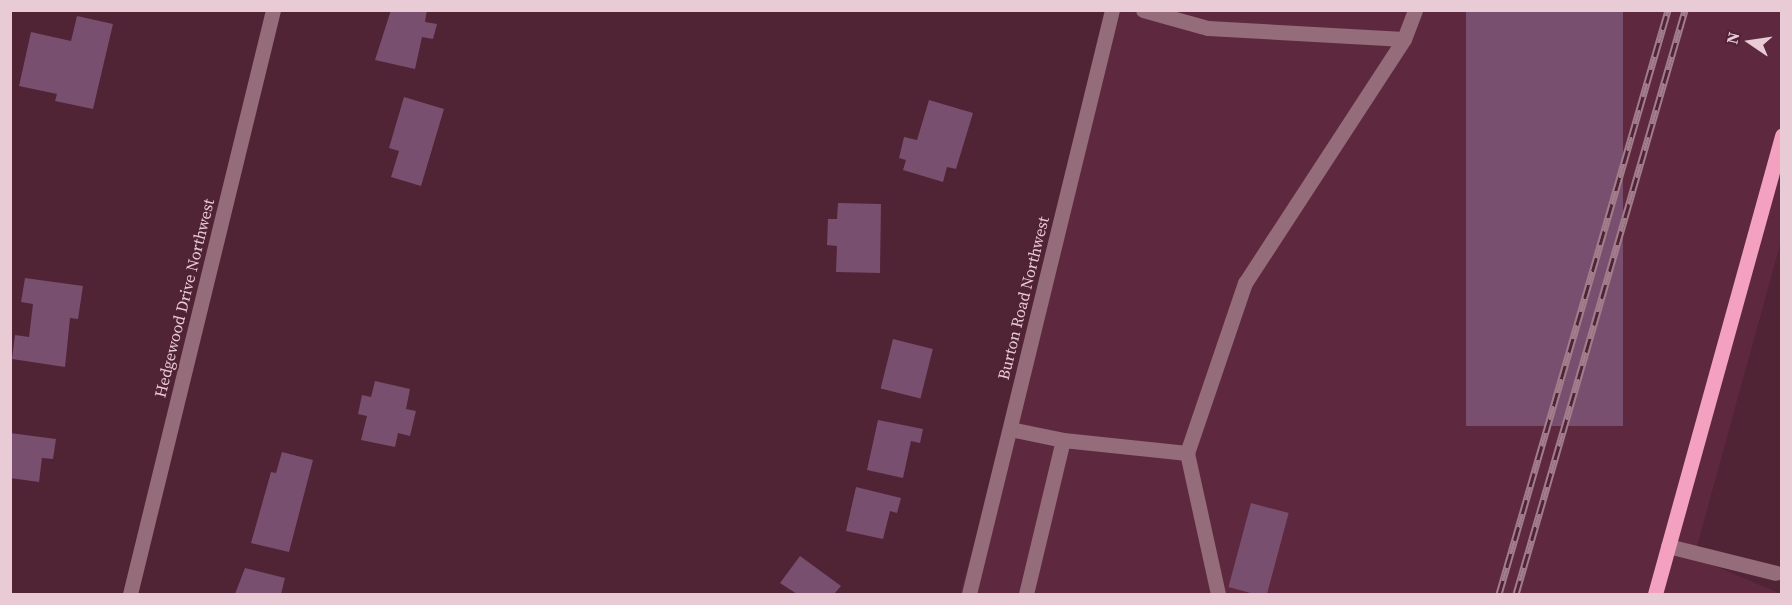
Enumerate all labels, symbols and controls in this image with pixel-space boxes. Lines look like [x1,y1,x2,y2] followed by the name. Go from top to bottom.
[1720,12,1780,72] north arrow
[1720,30,1744,46] text: N
[150,197,218,399] street label: Hedgewood Drive Northwest
[993,214,1053,382] street label: Burton Road Northwest

